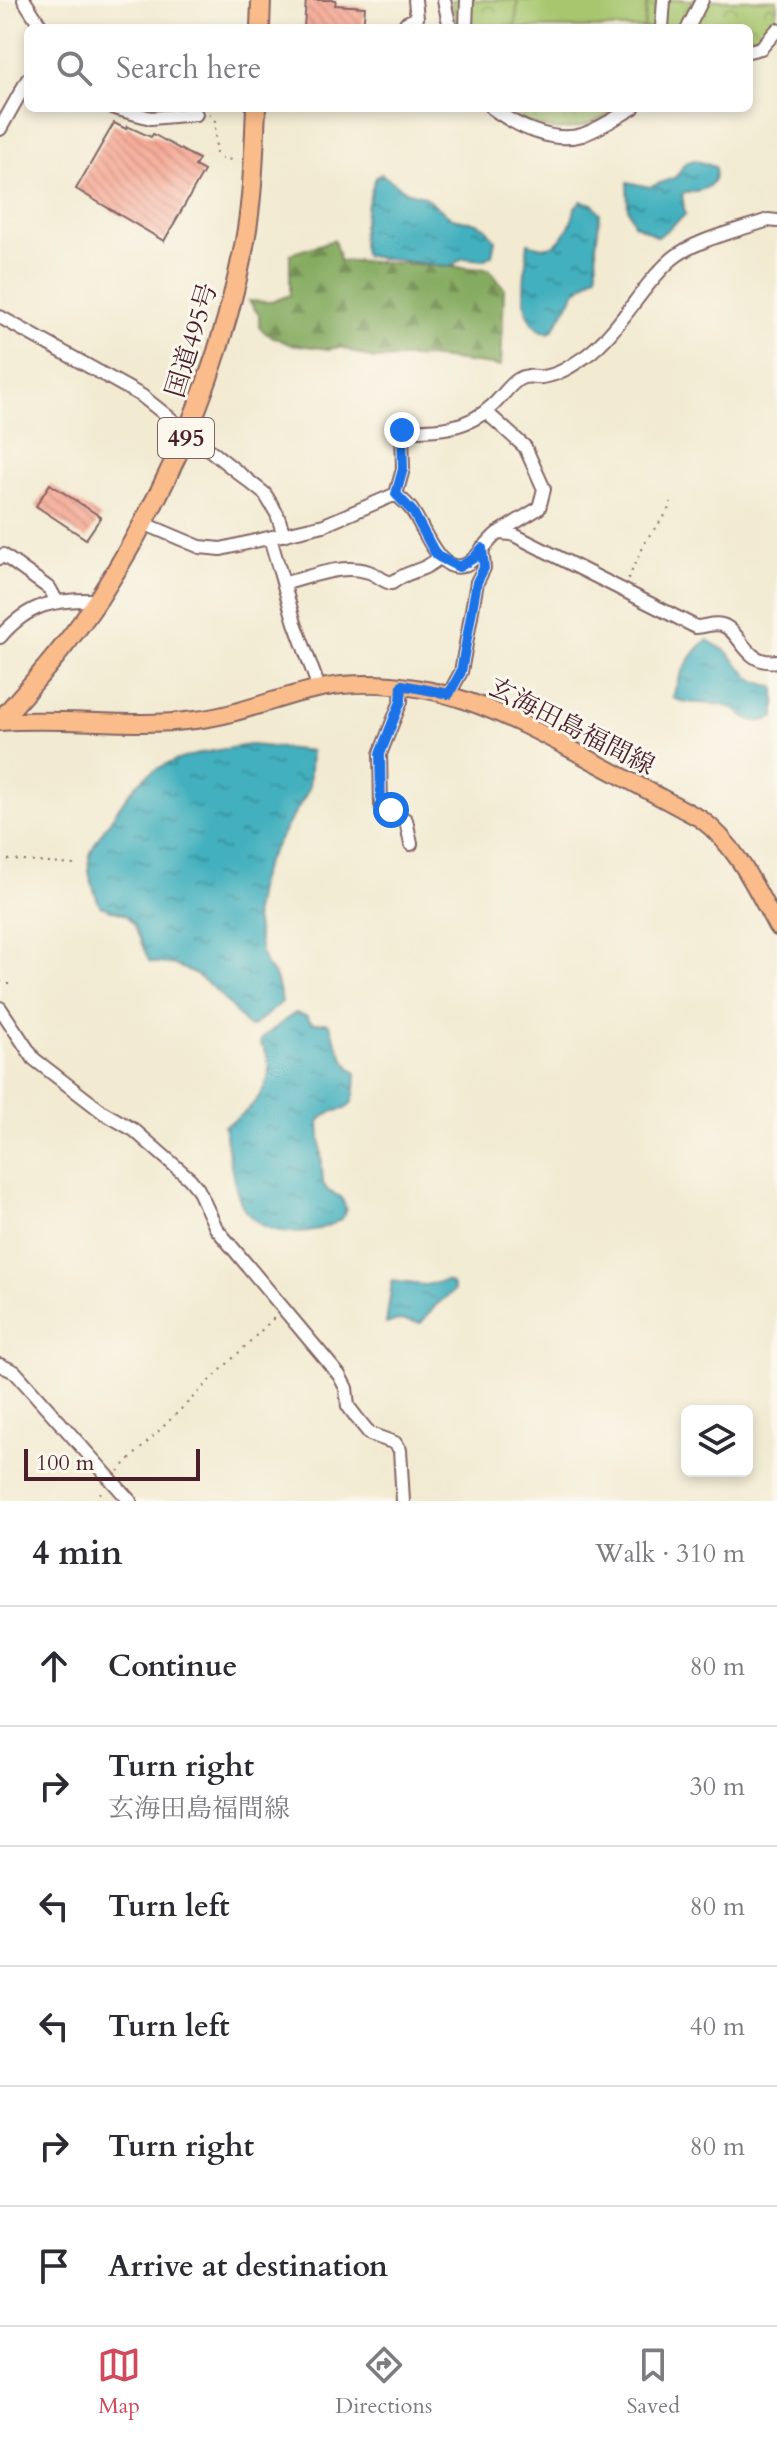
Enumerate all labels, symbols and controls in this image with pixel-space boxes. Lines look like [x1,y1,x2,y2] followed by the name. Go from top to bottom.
[24,24,753,112] search box
[52,46,96,90] icon: search
[116,48,261,89] text: Search here
[157,279,225,402] street label: 国道495号
[384,412,420,448] route end
[158,418,214,458] road number: 495
[483,670,661,783] street label: 玄海田島福間線
[373,792,409,828] route start
[681,1405,753,1477] map controls
[681,1405,753,1477] button: layers
[24,1445,200,1481] scale bar
[36,1448,94,1478] text: 100 m
[32,1530,123,1576] text: 4 min
[595,1536,745,1571] text: Walk · 310 m
[32,1644,76,1688] icon: ahead
[108,1646,237,1687] text: Continue
[689,1649,745,1684] text: 80 m
[108,1746,254,1787] text: Turn right
[32,1764,76,1808] icon: right
[689,1769,745,1804] text: 30 m
[108,1791,290,1826] text: 玄海田島福間線
[32,1884,76,1928] icon: left
[108,1886,230,1927] text: Turn left
[689,1889,745,1924] text: 80 m
[32,2004,76,2048] icon: left
[108,2006,230,2047] text: Turn left
[689,2009,745,2044] text: 40 m
[32,2124,76,2168] icon: right
[108,2126,254,2167] text: Turn right
[689,2129,745,2164] text: 80 m
[32,2244,76,2288] icon: arrive
[108,2246,388,2287] text: Arrive at destination
[97,2343,141,2421] tab: Map
[335,2343,432,2421] tab: Directions
[627,2343,680,2421] tab: Saved

